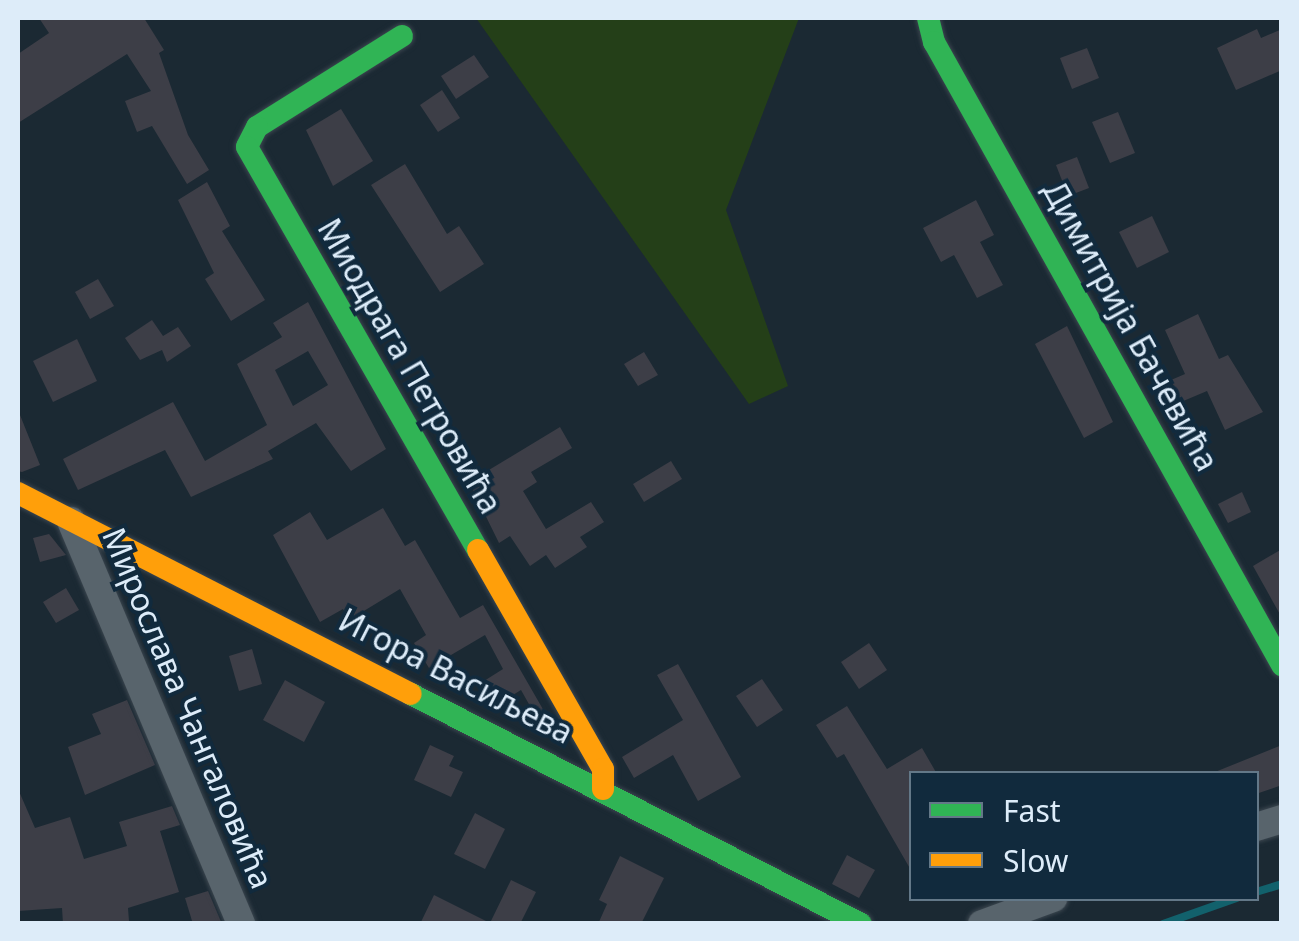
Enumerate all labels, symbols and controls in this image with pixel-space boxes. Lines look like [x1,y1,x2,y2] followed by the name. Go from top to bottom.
[1035,174,1227,478] street label: Димитрија Бачевића
[310,212,510,520] street label: Миодрага Петровића
[95,522,281,894] street label: Мирослава Чангаловића
[332,600,580,752] street label: Игора Васиљева
[909,771,1259,901] legend
[1003,790,1061,831] text: Fast
[1003,840,1068,881] text: Slow

